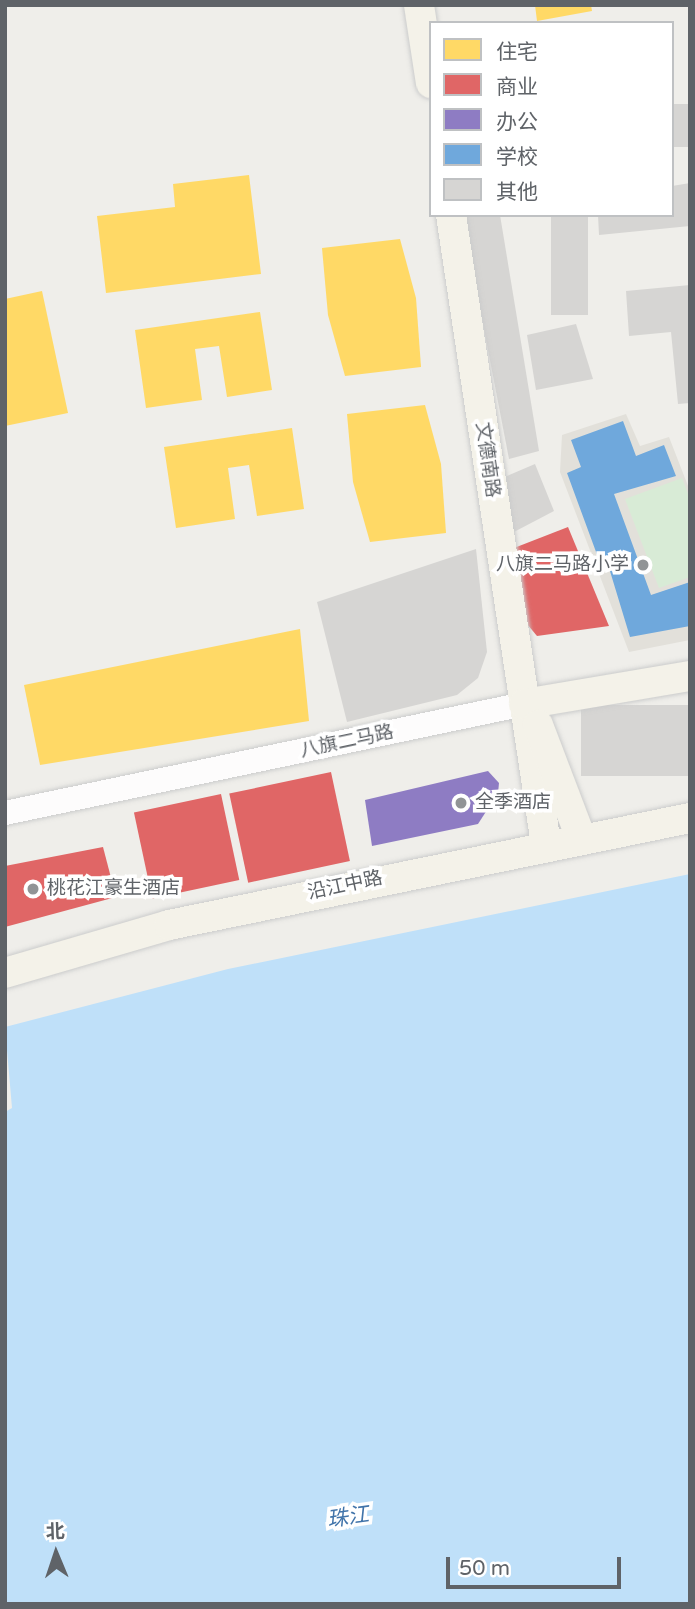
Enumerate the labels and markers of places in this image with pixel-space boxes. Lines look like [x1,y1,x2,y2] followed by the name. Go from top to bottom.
[496,554,629,576] place label: 八旗二马路小学
[635,557,651,573] marker: 八旗二马路小学
[475,792,551,814] place label: 全季酒店
[453,795,469,811] marker: 全季酒店
[47,878,180,900] place label: 桃花江豪生酒店
[25,881,41,897] marker: 桃花江豪生酒店

